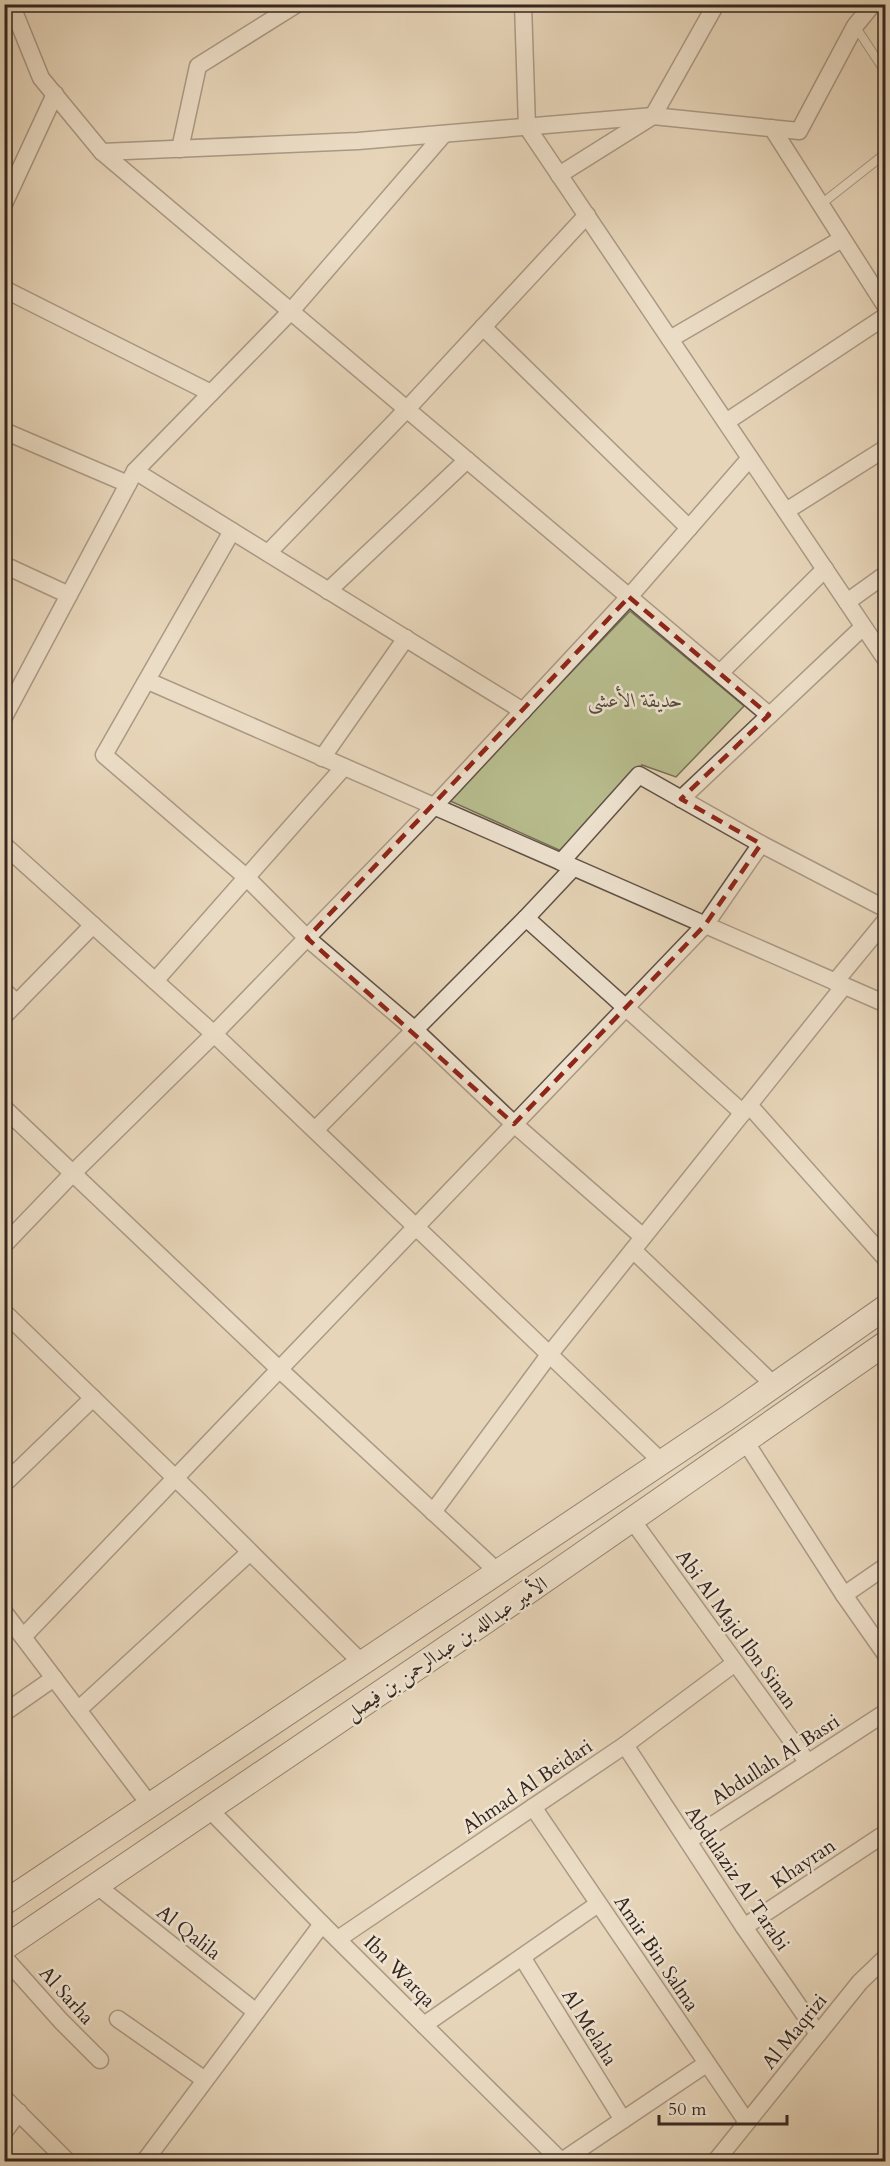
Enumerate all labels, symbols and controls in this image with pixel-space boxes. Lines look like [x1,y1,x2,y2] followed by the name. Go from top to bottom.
[587,685,683,715] park label: حديقة الأعشى
[670,1544,804,1715] street label: Abi Al Majd Ibn Sinan
[339,1569,553,1727] street label: الأمير عبدالله بن عبدالرحمن بن فيصل
[706,1708,845,1811] street label: Abdullah Al Basri
[457,1733,598,1840] street label: Ahmad Al Beidari
[679,1800,796,1956] street label: Abdulaziz Al Tarabi
[766,1832,841,1895] street label: Khayran
[608,1890,706,2017] street label: Amir Bin Salma
[151,1899,227,1966] street label: Al Qalila
[358,1929,442,2014] street label: Ibn Warqa
[33,1960,100,2031] street label: Al Sarha
[555,1984,624,2071] street label: Al Melaha
[755,1987,834,2075] street label: Al Maqrizi
[659,2088,786,2126] scale bar
[668,2097,707,2122] text: 50 m

